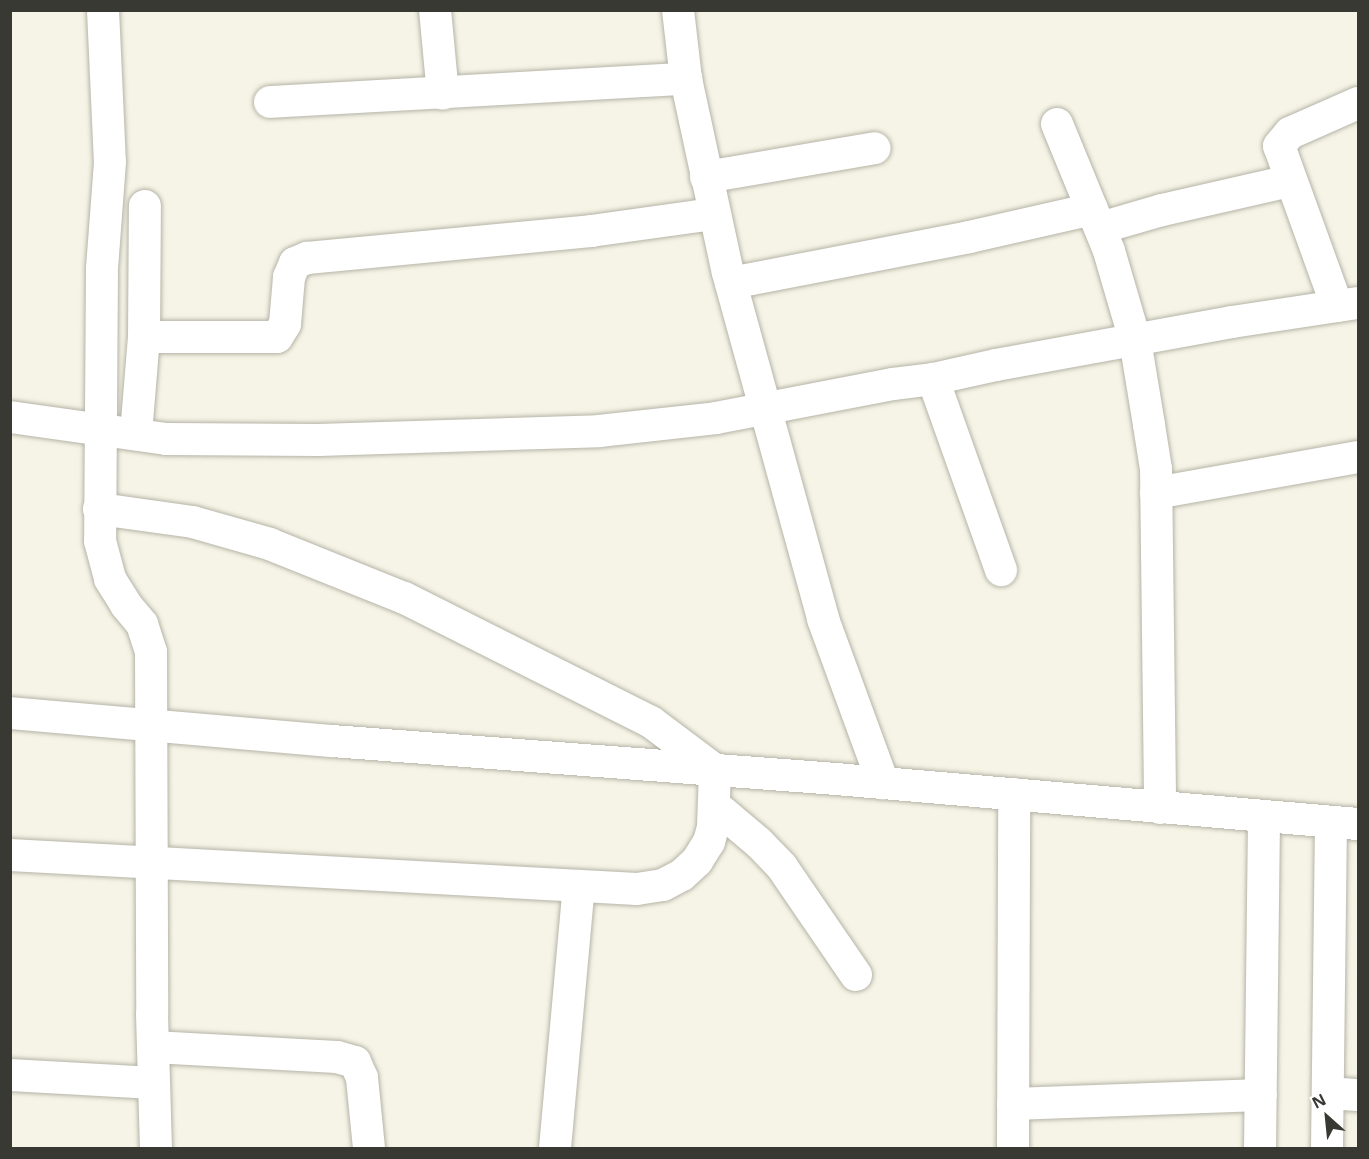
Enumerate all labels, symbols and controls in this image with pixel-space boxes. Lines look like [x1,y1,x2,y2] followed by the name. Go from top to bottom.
[1297,1087,1357,1147] north arrow
[1308,1088,1330,1114] text: N

